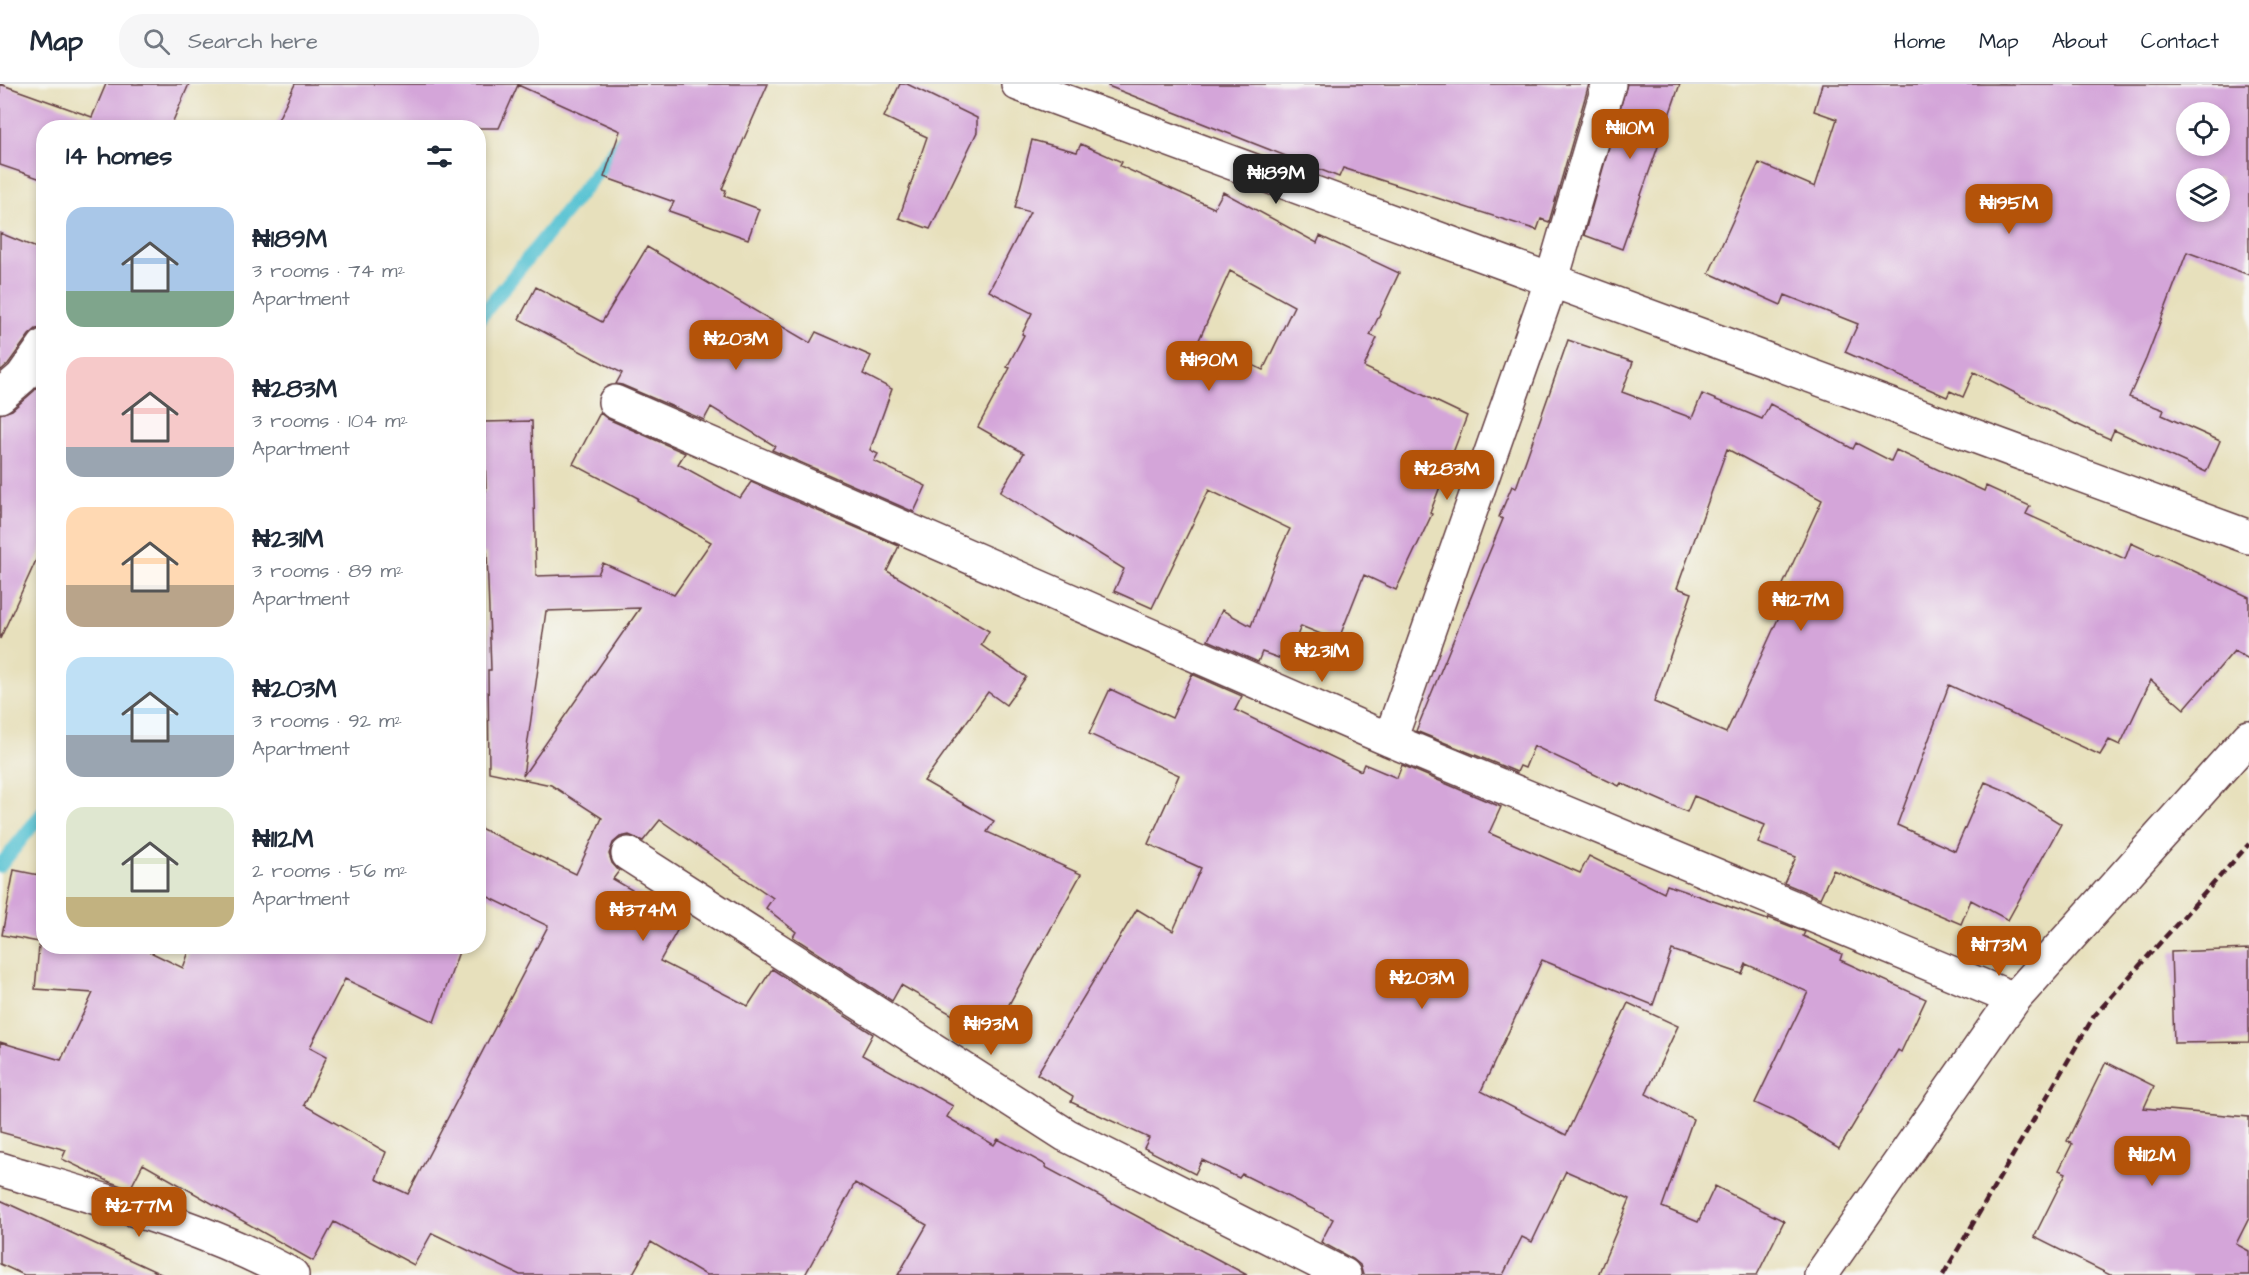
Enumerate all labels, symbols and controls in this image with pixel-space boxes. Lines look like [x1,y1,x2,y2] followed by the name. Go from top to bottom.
[119,14,539,68] search box
[30,22,83,61] text: Map
[140,25,173,58] icon: search
[188,26,318,57] text: Search here
[1894,27,1946,56] text: Home
[1979,27,2019,56] text: Map
[2052,27,2108,56] text: About
[2141,27,2219,56] text: Contact
[2176,102,2230,222] map controls
[2176,102,2230,156] button: locate
[1588,109,1672,160] pin: ₦110M
[1606,114,1654,142] text: ₦110M
[66,138,172,174] text: 14 homes
[423,140,456,173] icon: filters
[1234,154,1318,205] pin: ₦189M
[1247,159,1305,187] text: ₦189M
[2176,168,2230,222] button: layers
[1967,184,2051,235] pin: ₦195M
[1979,189,2039,217] text: ₦195M
[252,221,327,257] text: ₦189M
[114,231,186,303] icon: home
[252,257,405,285] text: 3 rooms · 74 m²
[252,285,350,313] text: Apartment
[694,320,778,371] pin: ₦203M
[703,325,769,353] text: ₦203M
[1167,341,1251,392] pin: ₦190M
[1180,346,1238,374] text: ₦190M
[252,371,337,407] text: ₦283M
[114,381,186,453] icon: home
[252,407,408,435] text: 3 rooms · 104 m²
[252,435,350,463] text: Apartment
[1405,450,1489,501] pin: ₦283M
[1414,455,1480,483] text: ₦283M
[252,521,324,557] text: ₦231M
[114,531,186,603] icon: home
[252,557,404,585] text: 3 rooms · 89 m²
[1759,581,1843,632] pin: ₦127M
[252,585,350,613] text: Apartment
[1772,586,1830,614] text: ₦127M
[1280,632,1364,683] pin: ₦231M
[1294,637,1350,665] text: ₦231M
[252,671,337,707] text: ₦203M
[114,681,186,753] icon: home
[252,707,402,735] text: 3 rooms · 92 m²
[252,735,350,763] text: Apartment
[252,821,314,857] text: ₦112M
[114,831,186,903] icon: home
[252,857,407,885] text: 2 rooms · 56 m²
[252,885,350,913] text: Apartment
[601,891,685,942] pin: ₦374M
[609,896,677,924] text: ₦374M
[1957,926,2041,977] pin: ₦173M
[1971,931,2027,959] text: ₦173M
[1380,959,1464,1010] pin: ₦203M
[1389,964,1455,992] text: ₦203M
[949,1005,1033,1056] pin: ₦193M
[963,1010,1019,1038] text: ₦193M
[2110,1136,2194,1187] pin: ₦112M
[2128,1141,2176,1169] text: ₦112M
[97,1187,181,1238] pin: ₦277M
[105,1192,173,1220] text: ₦277M

